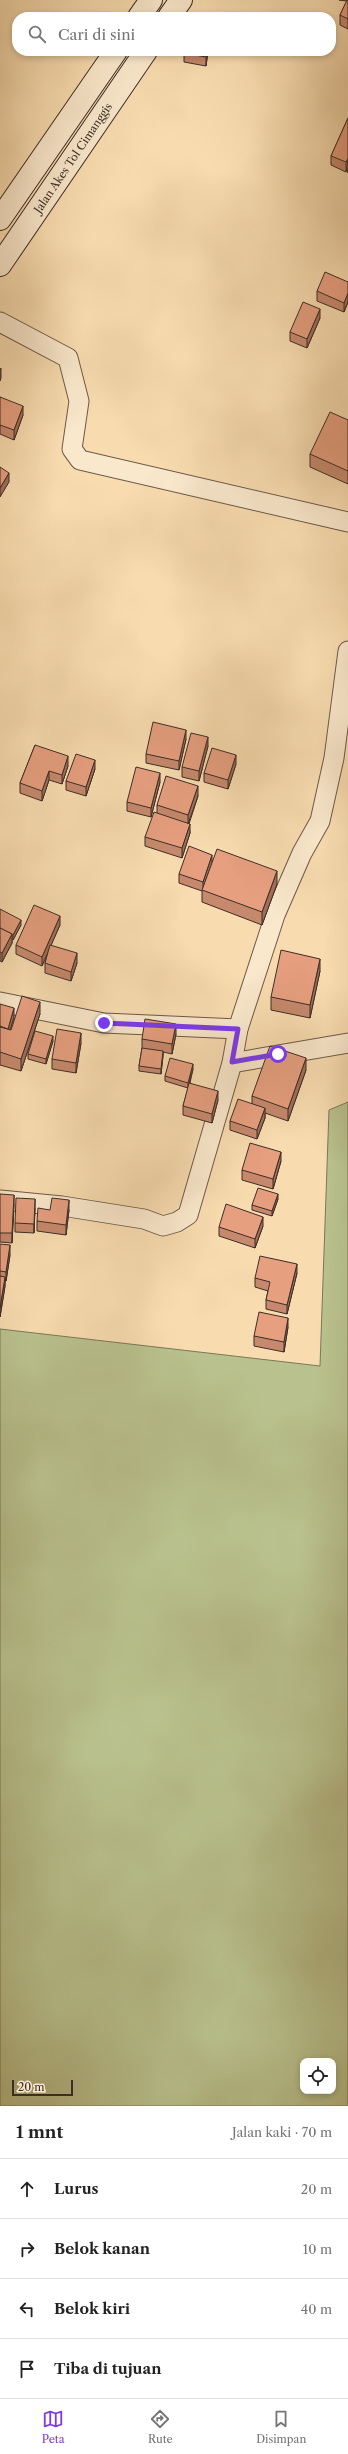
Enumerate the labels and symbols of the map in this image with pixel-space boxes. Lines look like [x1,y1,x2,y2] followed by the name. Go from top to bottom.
[30,100,115,218] street label: Jalan Akes Tol Cimanggis
[95,1014,113,1032] route end
[269,1045,287,1063] route start
[12,2078,73,2097] scale bar

